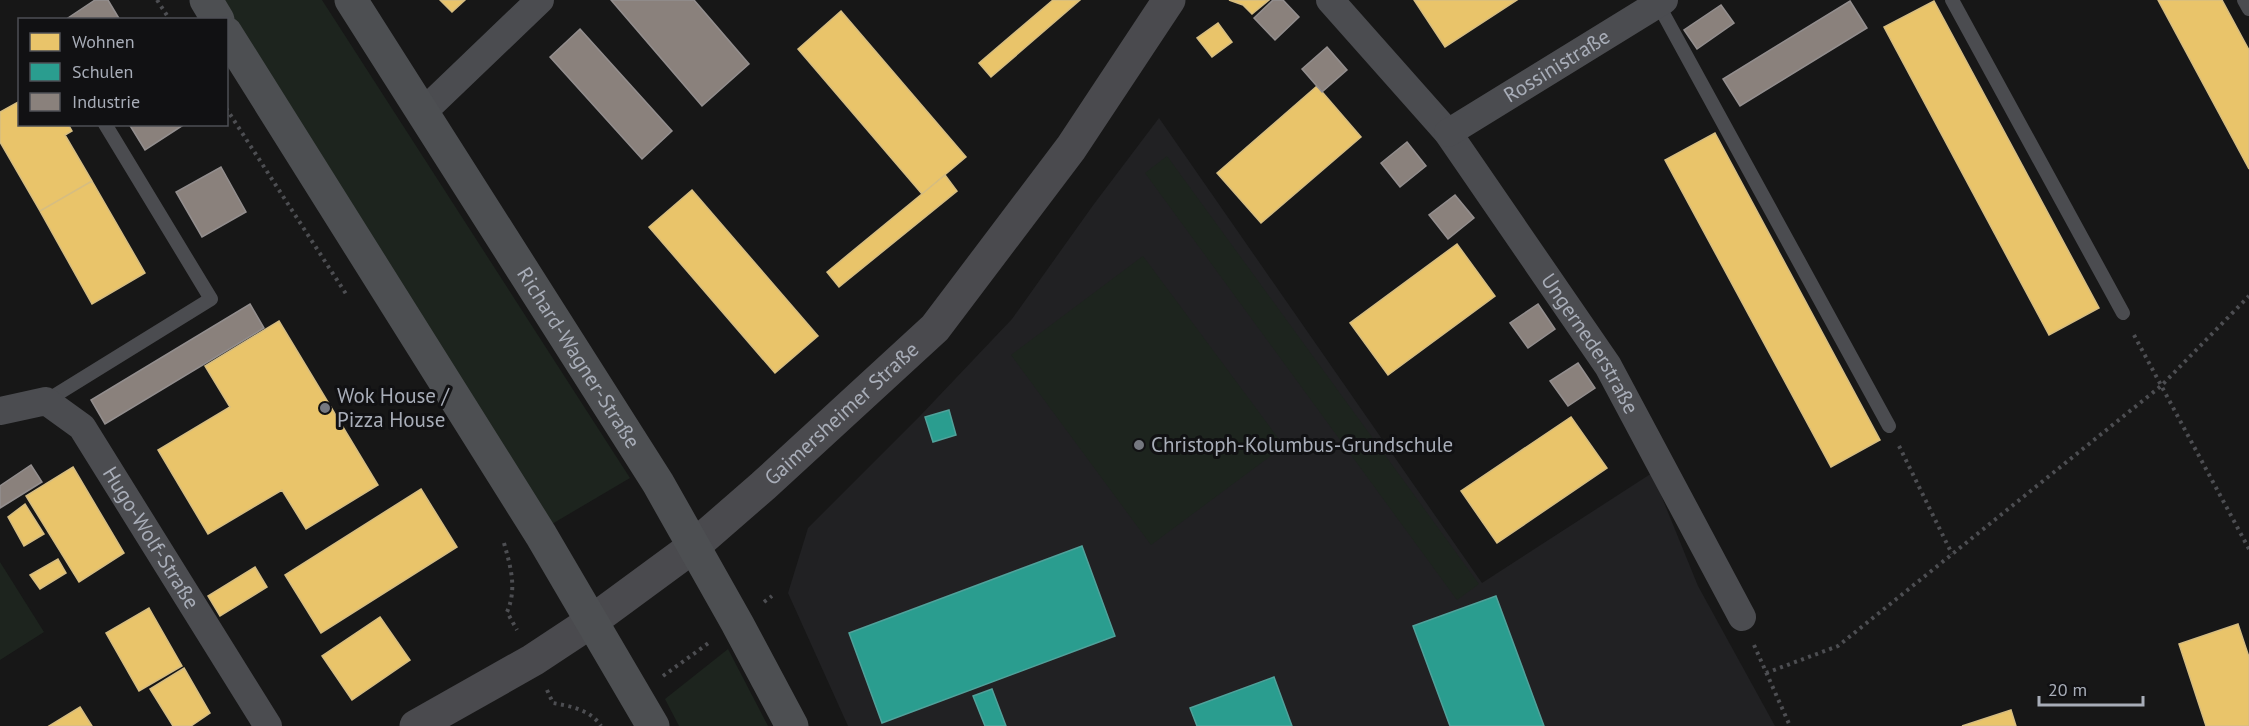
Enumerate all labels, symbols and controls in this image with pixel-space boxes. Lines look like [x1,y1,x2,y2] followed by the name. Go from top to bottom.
[18,18,228,126] legend
[1499,23,1615,108] street label: Rossinistraße
[72,30,134,53] text: Wohnen
[72,60,133,83] text: Schulen
[72,90,140,113] text: Industrie
[511,262,646,453] street label: Richard-Wagner-Straße
[1535,268,1645,419] street label: Ungernederstraße
[759,336,924,491] street label: Gaimersheimer Straße
[337,382,451,433] place label: Wok House / Pizza House
[318,401,332,415] marker: Wok House / Pizza House
[1151,431,1453,458] place label: Christoph-Kolumbus-Grundschule
[1132,438,1146,452] marker: Christoph-Kolumbus-Grundschule
[97,461,206,614] street label: Hugo-Wolf-Straße
[2039,669,2142,707] scale bar
[2048,678,2087,701] text: 20 m

